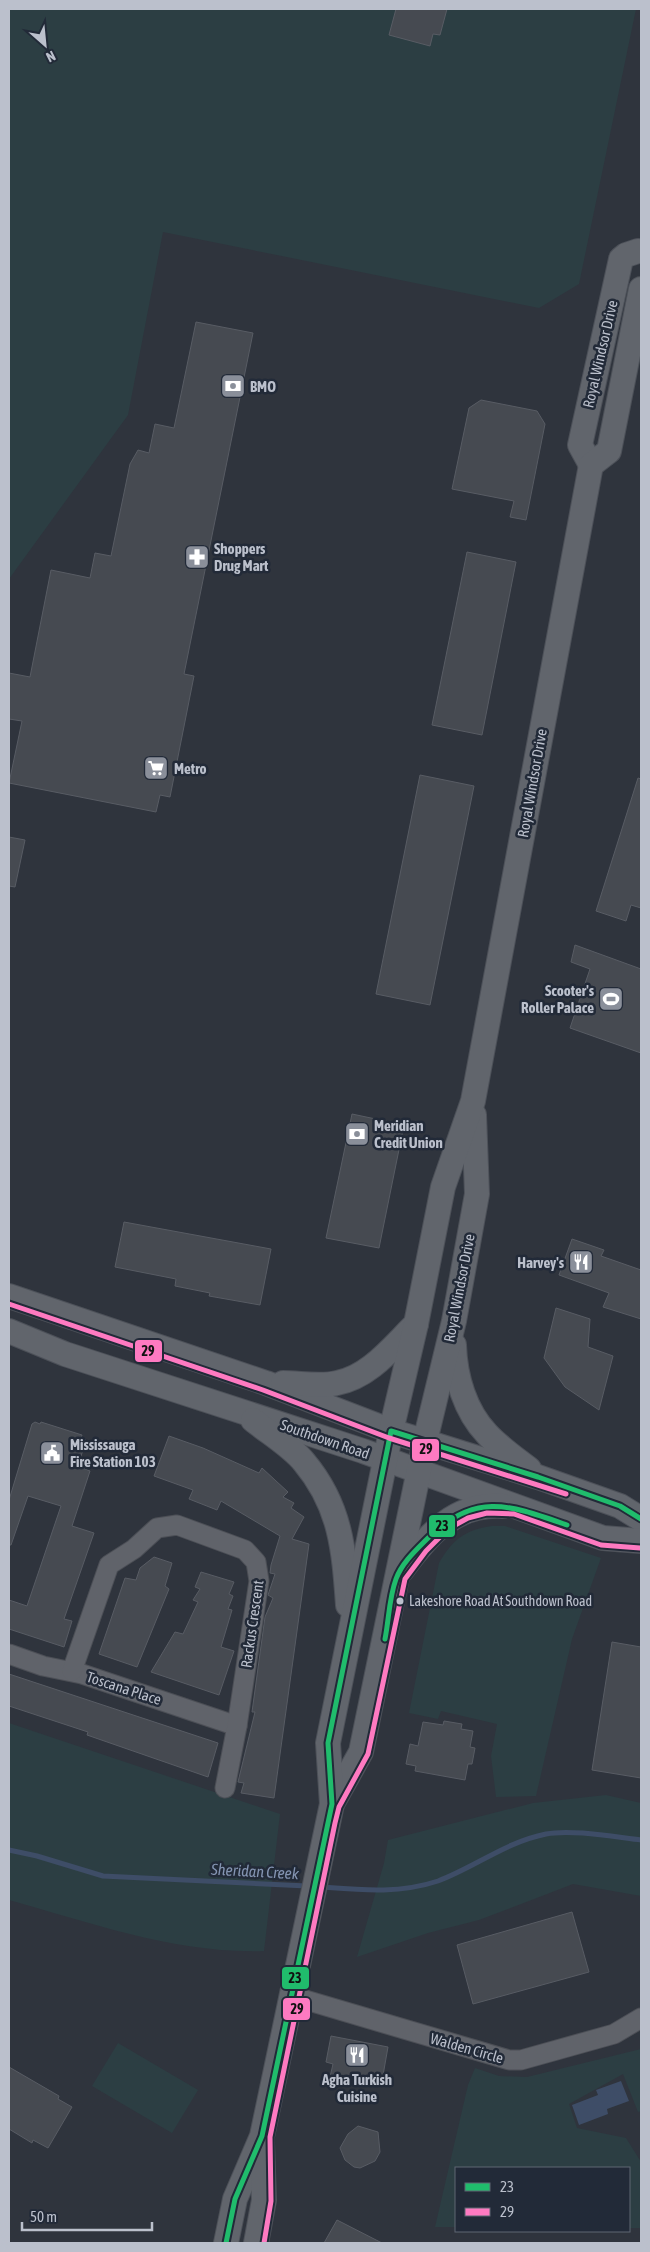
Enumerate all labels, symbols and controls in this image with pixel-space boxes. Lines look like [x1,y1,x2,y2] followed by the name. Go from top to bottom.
[20,20,70,70] north arrow
[44,48,58,66] text: N
[579,298,621,410] street label: Royal Windsor Drive
[220,373,246,399] bank icon: BMO
[250,378,276,395] place label: BMO
[214,540,269,574] place label: Shoppers Drug Mart
[184,544,210,570] pharmacy icon: Shoppers Drug Mart
[514,727,550,839] street label: Royal Windsor Drive
[143,755,169,781] supermarket icon: Metro
[174,760,207,777] place label: Metro
[521,982,595,1016] place label: Scooter's Roller Palace
[598,986,624,1012] sports icon: Scooter's Roller Palace
[374,1117,443,1151] place label: Meridian Credit Union
[344,1121,370,1147] bank icon: Meridian Credit Union
[440,1232,478,1344] street label: Royal Windsor Drive
[568,1249,594,1275] restaurant icon: Harvey's
[517,1254,565,1271] place label: Harvey's
[134,1339,163,1363] line badge: 29
[141,1343,155,1359] text: 29
[278,1416,372,1462] street label: Southdown Road
[70,1436,156,1470] place label: Mississauga Fire Station 103
[411,1438,440,1462] line badge: 29
[39,1440,65,1466] public building icon: Mississauga Fire Station 103
[419,1441,433,1457] text: 29
[428,1514,456,1538] line badge: 23
[435,1518,449,1534] text: 23
[237,1579,267,1669] street label: Rackus Crescent
[409,1593,592,1609] place label: Lakeshore Road At Southdown Road
[395,1596,405,1606] marker: Lakeshore Road At Southdown Road
[85,1668,164,1708] street label: Toscana Place
[210,1860,300,1882] water label: Sheridan Creek
[281,1966,310,1990] line badge: 23
[288,1970,302,1986] text: 23
[282,1997,311,2021] line badge: 29
[290,2001,304,2017] text: 29
[428,2029,506,2067] street label: Walden Circle
[344,2042,370,2068] restaurant icon: Agha Turkish Cuisine
[321,2071,392,2105] place label: Agha Turkish Cuisine
[455,2167,630,2232] legend
[500,2178,514,2195] text: 23
[22,2200,152,2232] scale bar
[500,2203,514,2220] text: 29
[30,2208,57,2225] text: 50 m

